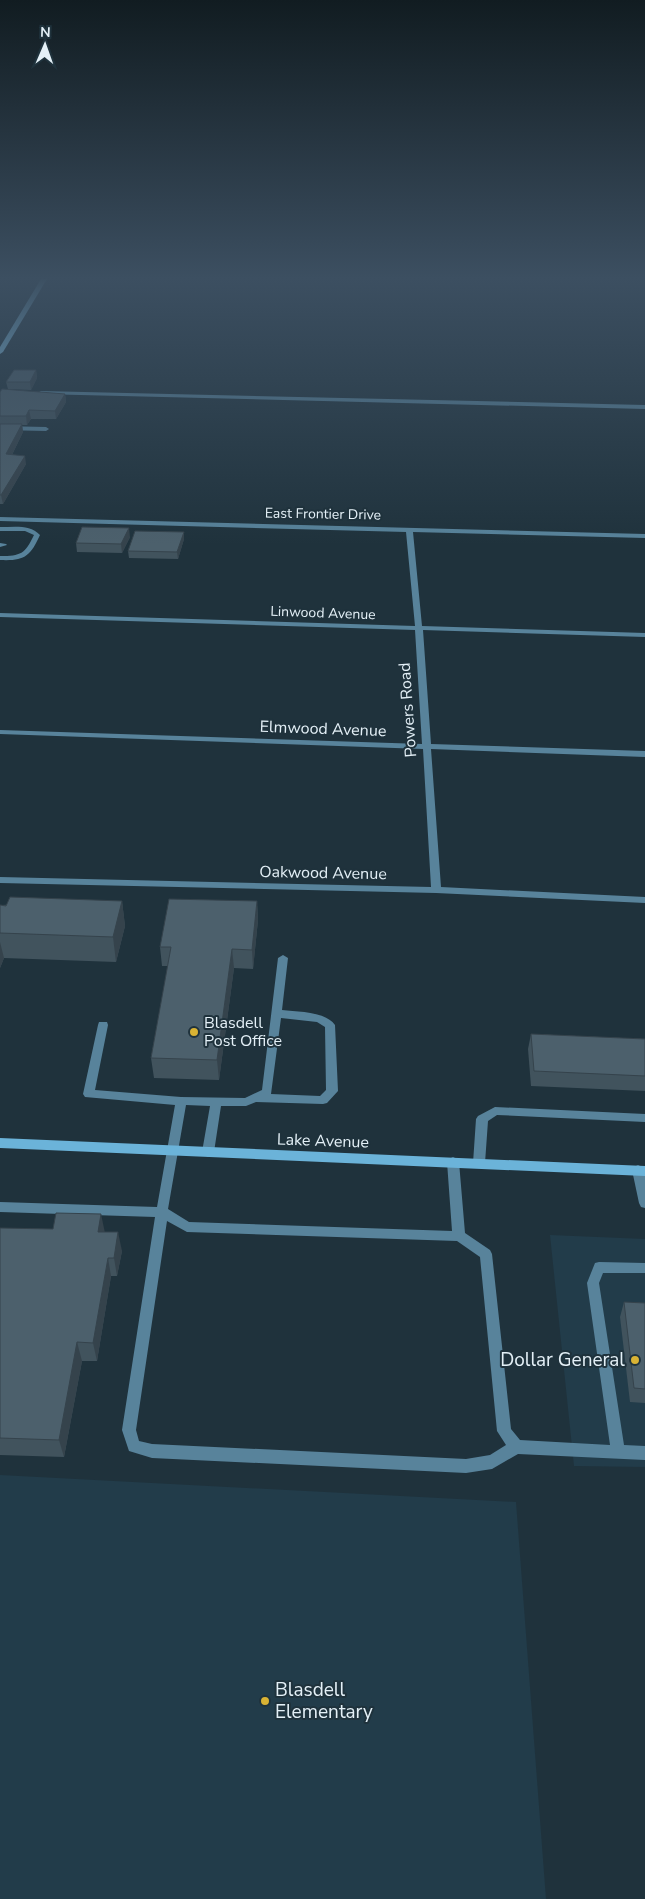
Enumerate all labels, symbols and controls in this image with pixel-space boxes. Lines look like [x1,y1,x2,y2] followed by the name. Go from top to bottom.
[20,20,70,70] north arrow
[40,23,51,42] text: N
[265,503,381,525] street label: East Frontier Drive
[270,602,376,624] street label: Linwood Avenue
[394,662,422,758] street label: Powers Road
[259,716,387,742] street label: Elmwood Avenue
[259,861,387,885] street label: Oakwood Avenue
[204,1012,282,1052] place label: Blasdell Post Office
[188,1026,200,1038] marker: Blasdell Post Office
[277,1128,369,1154] street label: Lake Avenue
[500,1347,625,1373] place label: Dollar General
[629,1354,641,1366] marker: Dollar General
[275,1677,373,1725] place label: Blasdell Elementary
[259,1695,271,1707] marker: Blasdell Elementary

